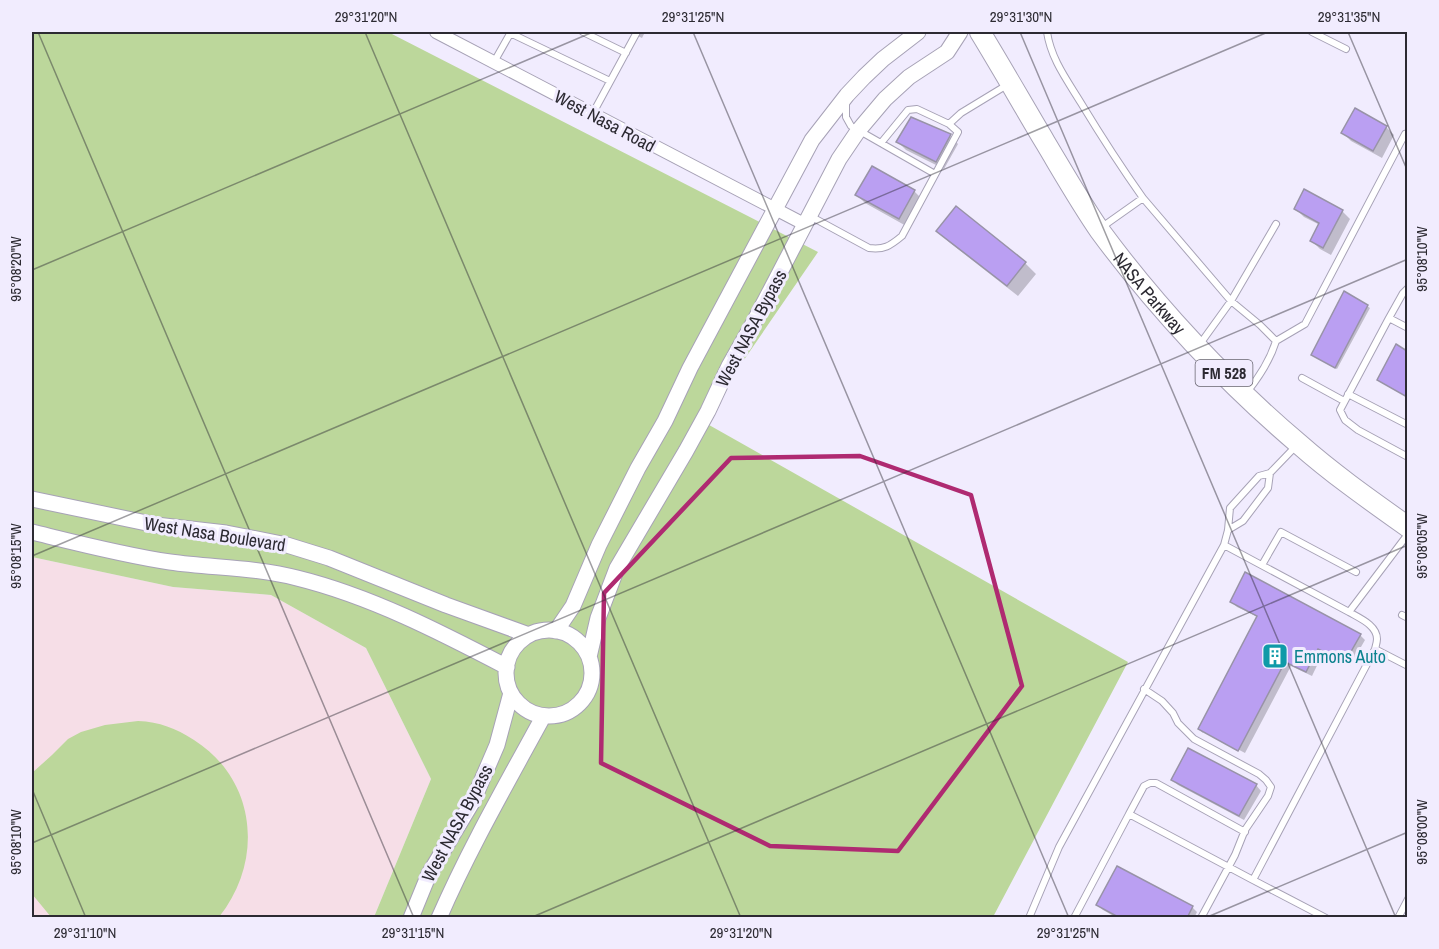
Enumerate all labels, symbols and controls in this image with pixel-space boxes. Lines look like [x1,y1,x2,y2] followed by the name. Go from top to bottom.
[335,6,397,27] text: 29°31'20"N
[662,6,724,27] text: 29°31'25"N
[990,6,1052,27] text: 29°31'30"N
[1318,6,1380,27] text: 29°31'35"N
[550,84,660,158] street label: West Nasa Road
[1411,226,1432,292] text: 95°08'10"W
[5,236,26,302] text: 95°08'20"W
[1108,247,1192,340] street label: NASA Parkway
[710,265,792,391] street label: West NASA Bypass
[1196,360,1252,386] road number: FM 528
[143,511,287,557] street label: West Nasa Boulevard
[1411,513,1432,579] text: 95°08'05"W
[5,523,26,589] text: 95°08'15"W
[1260,641,1290,671] building icon: Emmons Auto
[1294,644,1386,669] place label: Emmons Auto
[416,760,498,886] street label: West NASA Bypass
[1411,799,1432,865] text: 95°08'00"W
[5,809,26,875] text: 95°08'10"W
[54,922,116,943] text: 29°31'10"N
[382,922,444,943] text: 29°31'15"N
[710,922,772,943] text: 29°31'20"N
[1037,922,1099,943] text: 29°31'25"N

